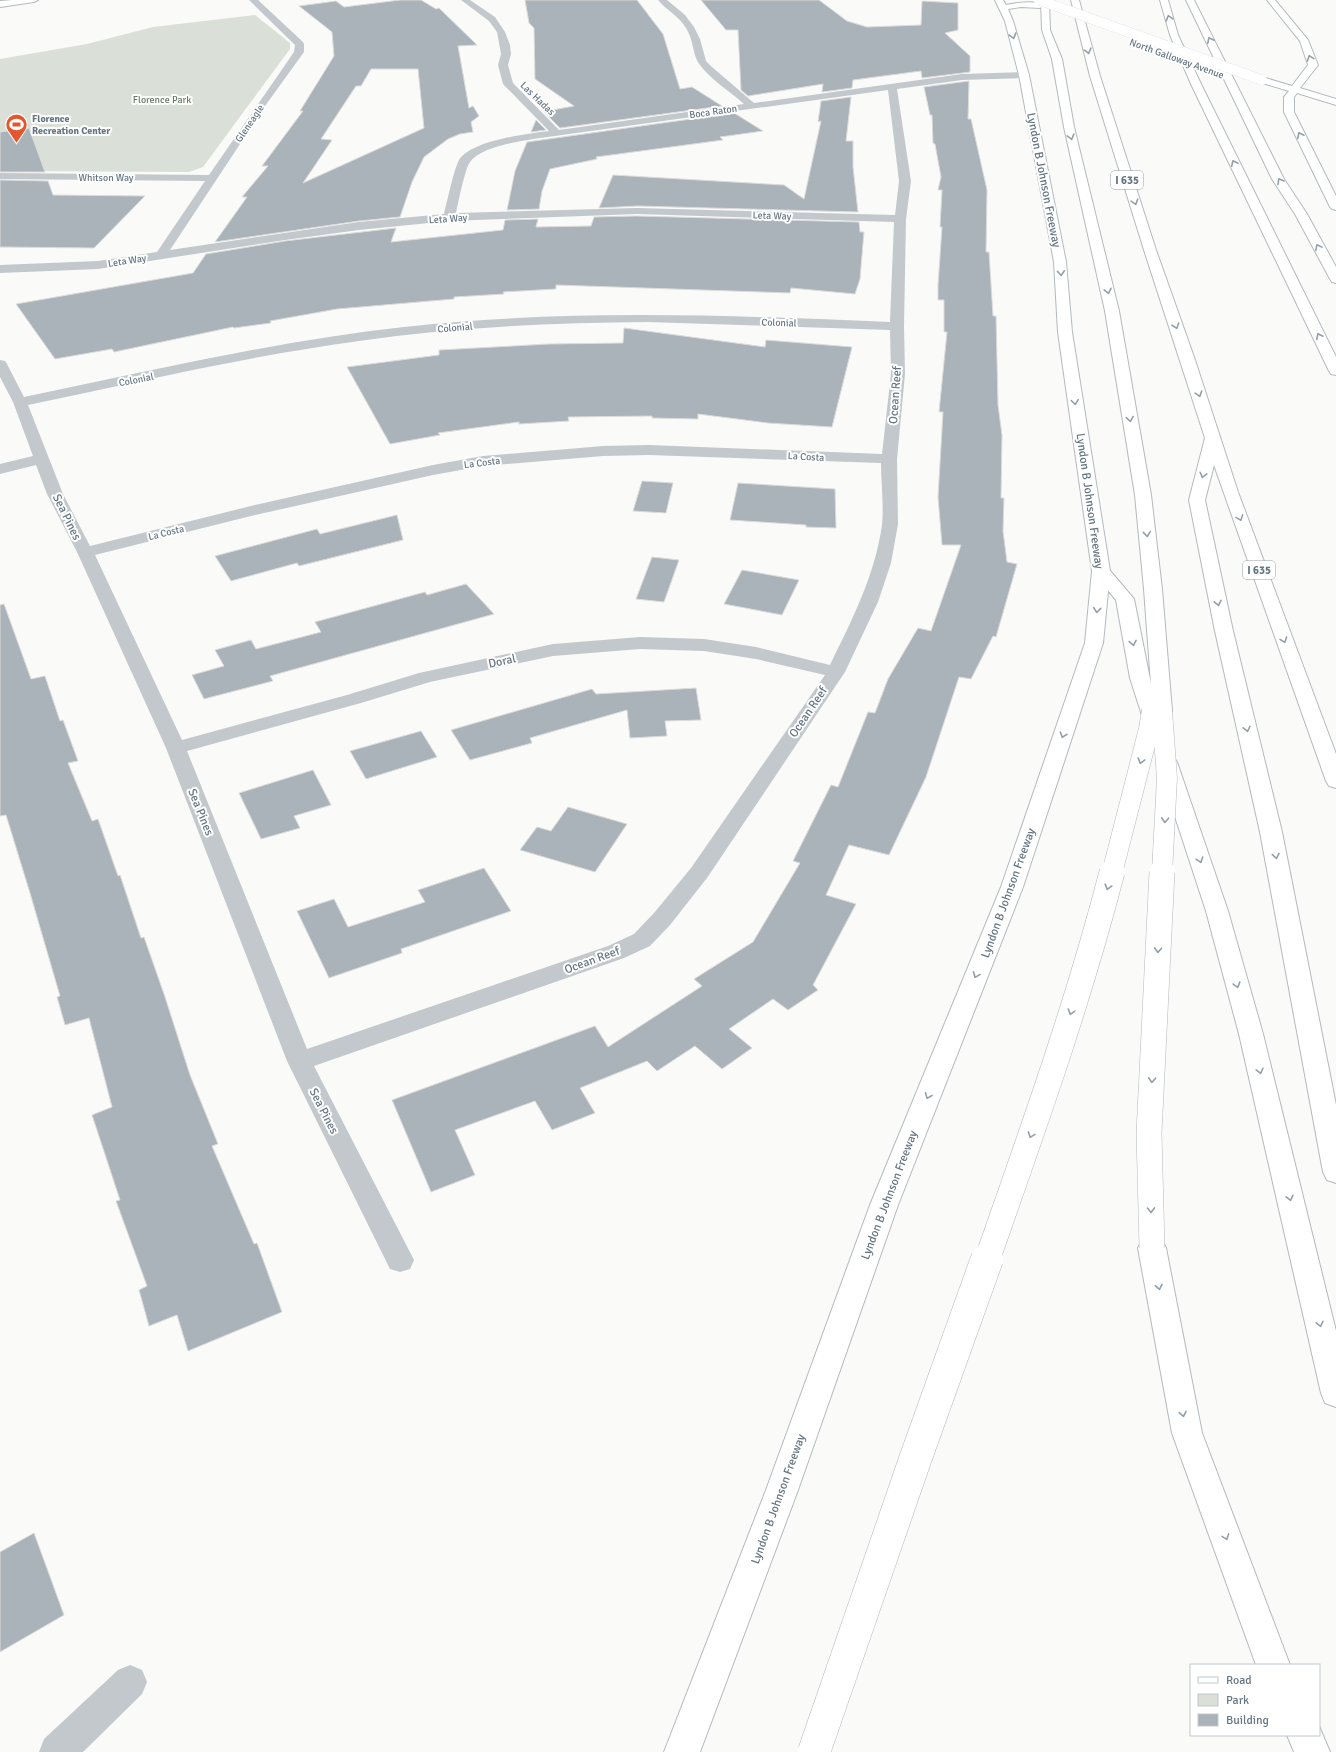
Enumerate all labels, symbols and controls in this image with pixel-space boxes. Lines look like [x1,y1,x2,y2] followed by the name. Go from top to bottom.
[1165,14,1174,21] one-way arrow
[1008,33,1017,40] one-way arrow
[1128,36,1225,82] street label: North Galloway Avenue
[1207,37,1215,44] one-way arrow
[1084,48,1092,55] one-way arrow
[1307,55,1315,62] one-way arrow
[518,79,557,119] street label: Las Hadas
[133,94,191,106] park label: Florence Park
[233,102,267,145] street label: Gleneagle
[688,103,738,121] street label: Boca Raton
[4,111,30,144] sports icon: Florence Recreation Center
[1023,111,1064,249] street label: Lyndon B Johnson Freeway
[32,113,110,137] place label: Florence Recreation Center
[1297,132,1305,139] one-way arrow
[1067,134,1075,140] one-way arrow
[1231,160,1239,168] one-way arrow
[1111,171,1143,189] road number: I 635
[78,172,134,184] street label: Whitson Way
[1277,178,1284,185] one-way arrow
[1130,199,1138,206] one-way arrow
[753,209,792,223] street label: Leta Way
[428,212,468,226] street label: Leta Way
[1316,244,1323,251] one-way arrow
[107,252,147,270] street label: Leta Way
[1057,270,1066,276] one-way arrow
[1103,288,1111,294] one-way arrow
[761,316,797,330] street label: Colonial
[437,320,473,336] street label: Colonial
[1171,322,1180,329] one-way arrow
[1316,332,1323,340] one-way arrow
[886,365,905,424] street label: Ocean Reef
[118,371,155,389] street label: Colonial
[1194,391,1203,398] one-way arrow
[1070,399,1079,405] one-way arrow
[1125,416,1134,422] one-way arrow
[1073,432,1107,570] street label: Lyndon B Johnson Freeway
[787,450,824,464] street label: La Costa
[463,455,501,471] street label: La Costa
[1199,472,1208,479] one-way arrow
[49,492,84,543] street label: Sea Pines
[1235,514,1243,521] one-way arrow
[147,523,185,543] street label: La Costa
[1142,531,1151,537] one-way arrow
[1243,561,1275,579] road number: I 635
[1213,599,1222,606] one-way arrow
[1093,607,1102,613] one-way arrow
[1280,636,1288,643] one-way arrow
[1128,640,1136,646] one-way arrow
[487,651,518,672] street label: Doral
[786,683,831,740] street label: Ocean Reef
[1242,725,1251,732] one-way arrow
[1060,731,1068,738] one-way arrow
[1137,758,1145,764] one-way arrow
[184,787,217,838] street label: Sea Pines
[1161,817,1169,823] one-way arrow
[978,826,1039,960] street label: Lyndon B Johnson Freeway
[1271,853,1279,859] one-way arrow
[1195,857,1203,864] one-way arrow
[1104,883,1113,890] one-way arrow
[562,943,623,977] street label: Ocean Reef
[1154,947,1163,953] one-way arrow
[973,972,981,979] one-way arrow
[1232,981,1241,988] one-way arrow
[1067,1008,1076,1015] one-way arrow
[1255,1068,1263,1075] one-way arrow
[1148,1077,1156,1083] one-way arrow
[306,1086,341,1137] street label: Sea Pines
[924,1092,932,1099] one-way arrow
[858,1128,921,1262] street label: Lyndon B Johnson Freeway
[1027,1132,1035,1139] one-way arrow
[1285,1195,1293,1201] one-way arrow
[1147,1207,1155,1213] one-way arrow
[1155,1283,1163,1290] one-way arrow
[1315,1321,1323,1328] one-way arrow
[1179,1411,1187,1417] one-way arrow
[748,1432,809,1566] street label: Lyndon B Johnson Freeway
[1221,1533,1229,1540] one-way arrow
[1190,1664,1320,1736] legend
[1226,1673,1252,1688] text: Road
[1226,1693,1249,1708] text: Park
[1226,1713,1269,1728] text: Building

